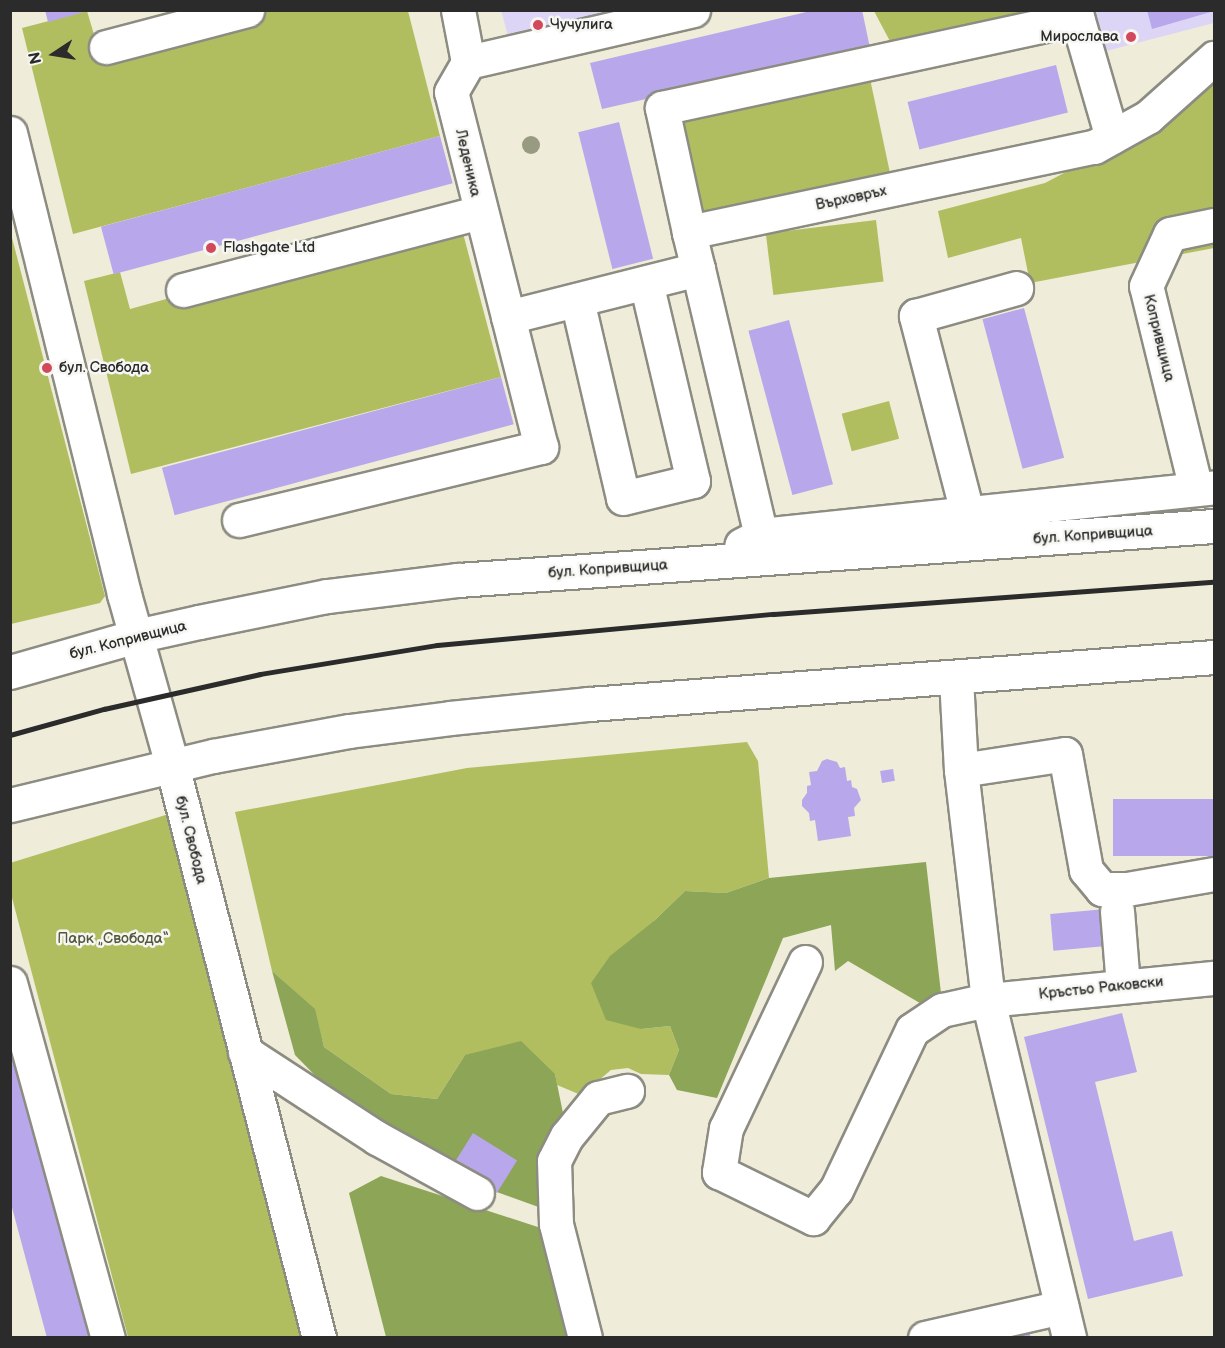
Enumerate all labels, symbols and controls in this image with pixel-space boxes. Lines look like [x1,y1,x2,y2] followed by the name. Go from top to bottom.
[550,16,613,34] place label: Чучулига
[531,18,545,32] marker: Чучулига
[24,24,84,84] north arrow
[1040,28,1119,46] place label: Мирослава
[1124,30,1138,44] marker: Мирослава
[25,50,46,66] text: N
[451,127,485,199] street label: Леденика
[814,182,888,214] street label: Върховръх
[223,239,315,257] place label: Flashgate Ltd
[204,241,218,255] marker: Flashgate Ltd
[1139,293,1179,383] street label: Копривщица
[59,359,149,377] place label: бул. Свобода
[40,361,54,375] marker: бул. Свобода
[1033,522,1153,548] street label: бул. Копривщица
[548,556,668,582] street label: бул. Копривщица
[68,617,188,663] street label: бул. Копривщица
[171,794,211,886] street label: бул. Свобода
[57,930,169,948] park label: Парк „Свобода“
[1038,972,1164,1004] street label: Кръстьо Раковски

